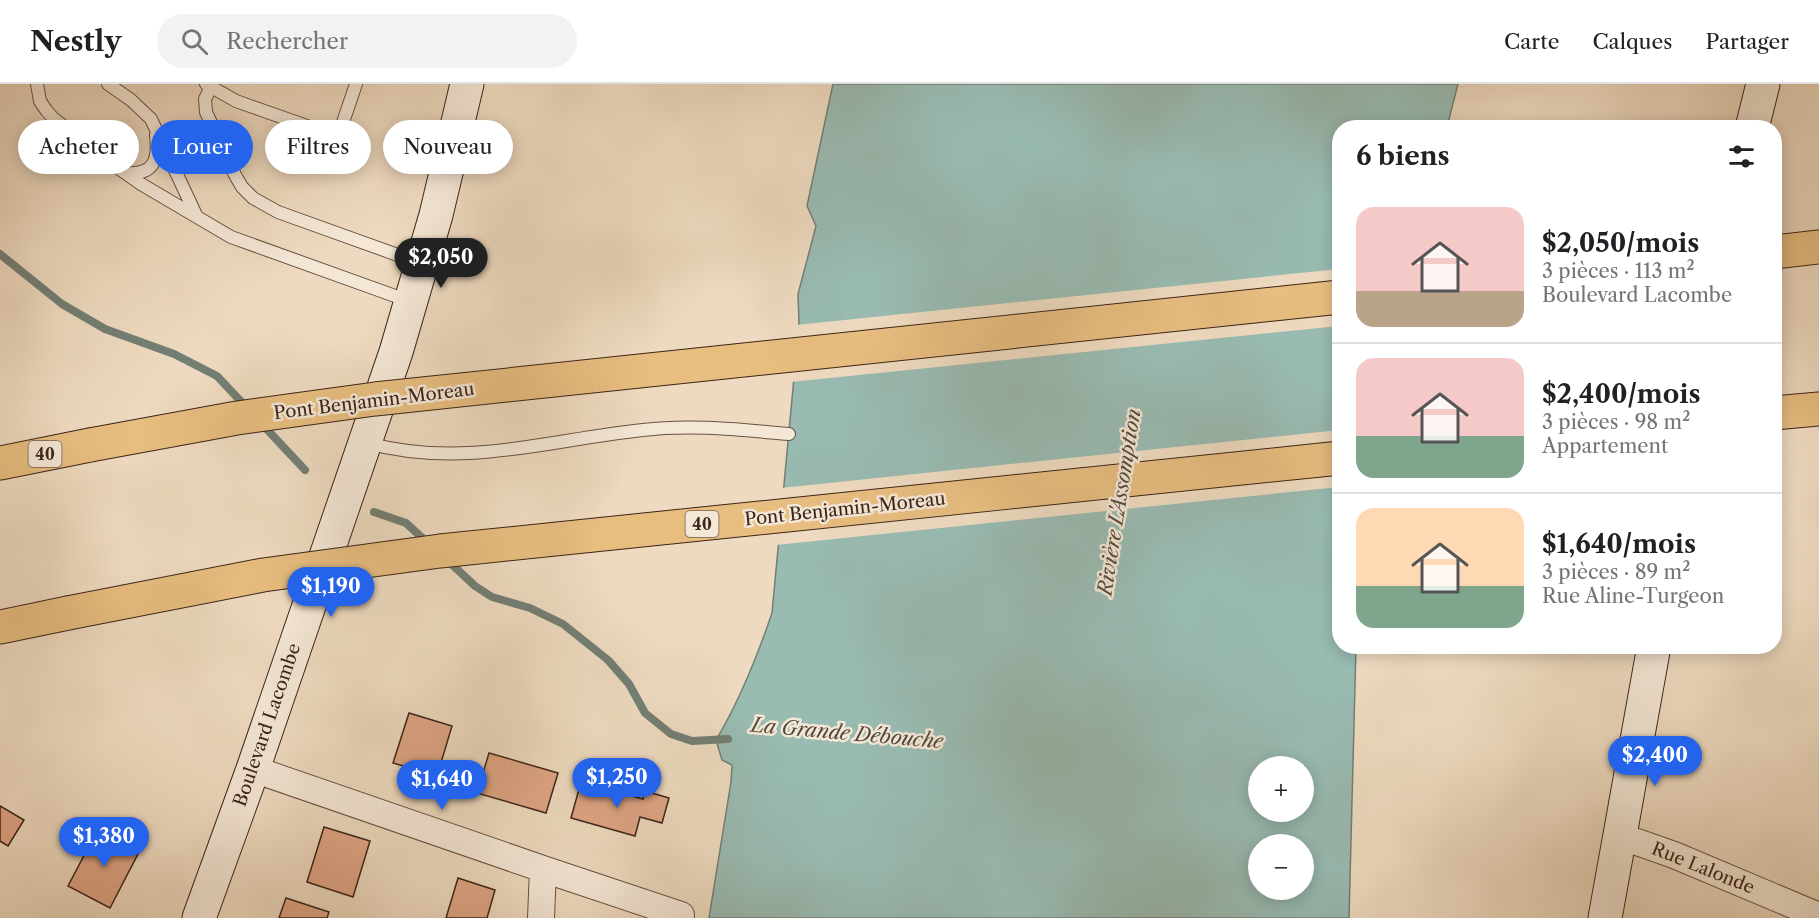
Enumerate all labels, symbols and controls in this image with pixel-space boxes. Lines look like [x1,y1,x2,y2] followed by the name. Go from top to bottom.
[157,14,577,68] search box
[30,24,121,58] text: Nestly
[178,25,211,58] icon: search
[226,28,348,55] text: Rechercher
[1504,29,1559,54] text: Carte
[1592,29,1672,54] text: Calques
[1705,29,1789,54] text: Partager
[18,120,139,174] chip: Acheter
[151,120,253,174] chip: Louer
[265,120,371,174] chip: Filtres
[383,120,513,174] chip: Nouveau
[1356,140,1450,172] text: 6 biens
[1725,140,1758,173] icon: filters
[1542,227,1699,259] text: $2,050/mois
[1404,231,1476,303] icon: home
[392,238,490,289] pin: $2,050
[409,245,473,269] text: $2,050
[1542,259,1695,283] text: 3 pièces · 113 m²
[1542,283,1732,307] text: Boulevard Lacombe
[273,378,475,424] street label: Pont Benjamin-Moreau
[1542,378,1701,410] text: $2,400/mois
[1404,382,1476,454] icon: home
[1092,407,1146,599] water label: Rivière L'Assomption
[1542,410,1690,434] text: 3 pièces · 98 m²
[1542,434,1668,458] text: Appartement
[28,441,62,467] road number: 40
[743,488,947,530] street label: Pont Benjamin-Moreau
[686,511,718,537] road number: 40
[1542,528,1696,560] text: $1,640/mois
[1404,532,1476,604] icon: home
[1542,560,1690,584] text: 3 pièces · 89 m²
[282,567,380,618] pin: $1,190
[301,574,361,598] text: $1,190
[1542,584,1724,608] text: Rue Aline-Turgeon
[229,641,305,809] street label: Boulevard Lacombe
[748,712,945,753] water label: La Grande Débouche
[1606,736,1704,787] pin: $2,400
[1622,743,1688,767] text: $2,400
[1248,756,1314,900] map controls
[1248,756,1314,822] button: +
[568,758,666,809] pin: $1,250
[393,760,491,811] pin: $1,640
[586,765,648,789] text: $1,250
[411,767,473,791] text: $1,640
[55,817,153,868] pin: $1,380
[73,824,135,848] text: $1,380
[1248,834,1314,900] button: −
[1648,837,1758,899] street label: Rue Lalonde

